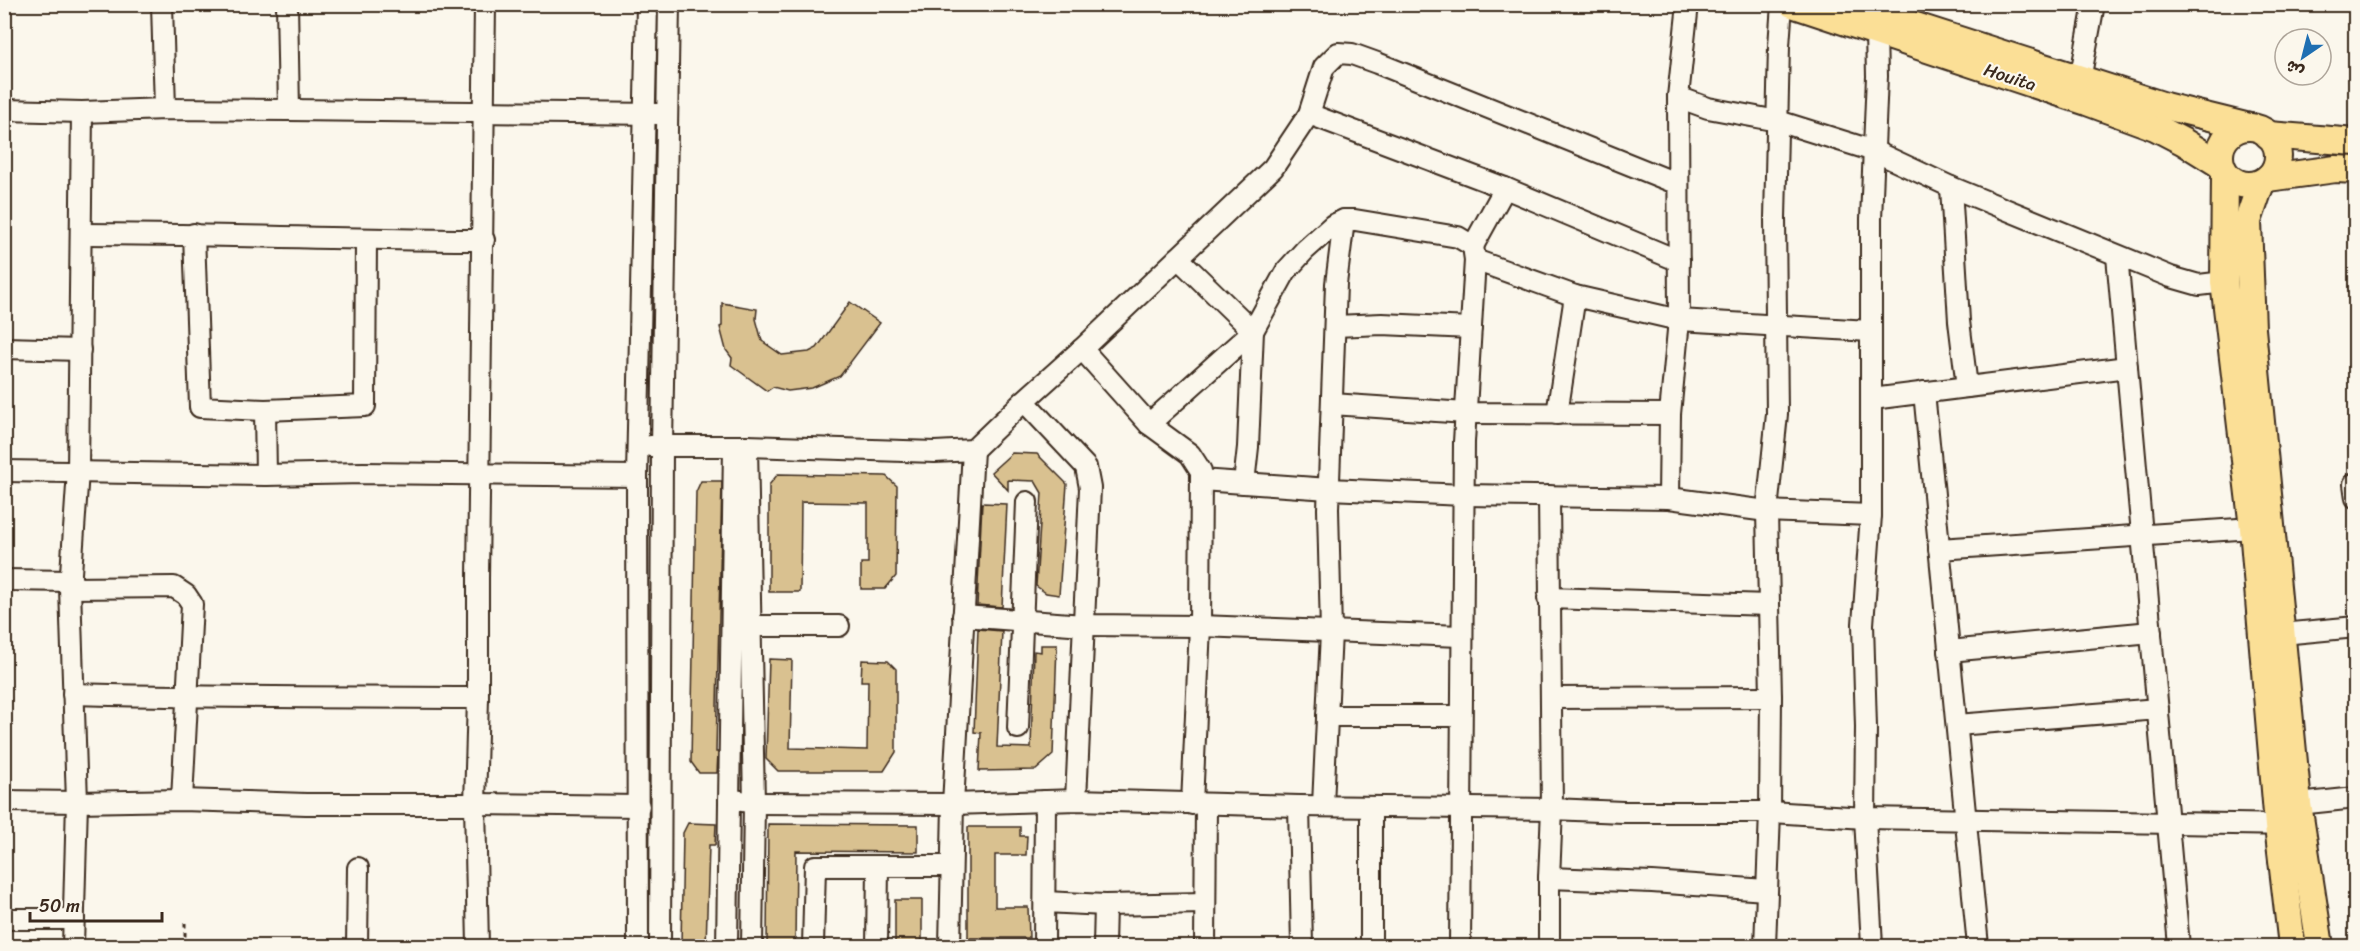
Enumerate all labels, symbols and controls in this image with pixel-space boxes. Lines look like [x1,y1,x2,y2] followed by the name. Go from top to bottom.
[2273,27,2333,87] north arrow
[2279,52,2310,86] text: ش
[1980,54,2040,100] street label: Houita
[30,885,162,923] scale bar
[39,890,80,922] text: 50 m

